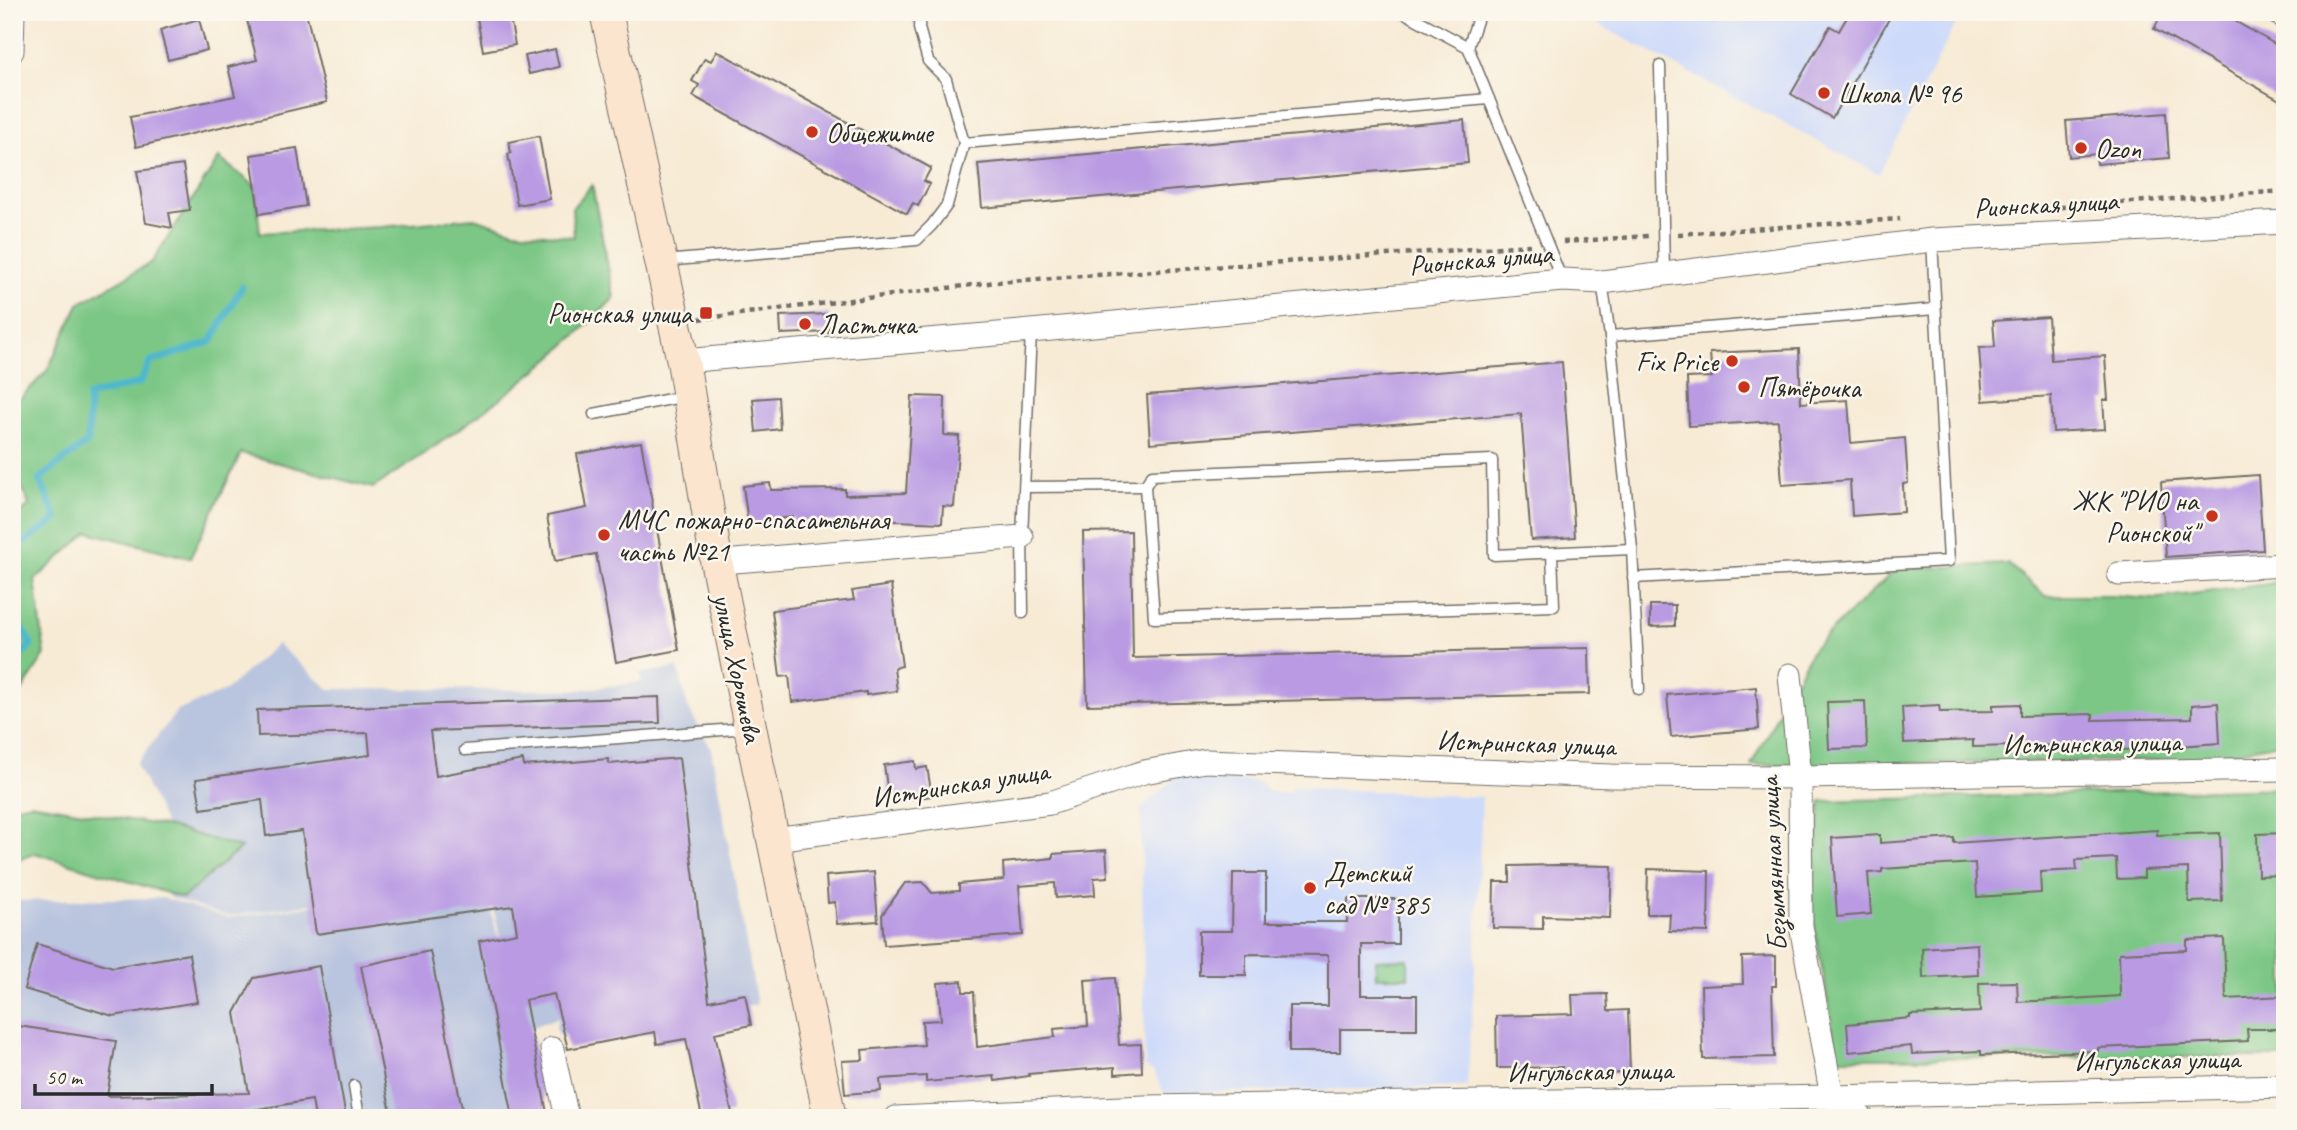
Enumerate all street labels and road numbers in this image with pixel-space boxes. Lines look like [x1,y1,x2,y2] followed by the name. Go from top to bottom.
[1973,183,2121,225] street label: Рионская улица
[1408,235,1556,283] street label: Рионская улица
[705,588,771,747] street label: улица Хорошева
[1436,722,1618,764] street label: Истринская улица
[2002,724,2184,762] street label: Истринская улица
[869,752,1053,815] street label: Истринская улица
[1751,773,1796,952] street label: Безымянная улица
[2074,1041,2243,1079] street label: Ингульская улица
[1507,1052,1676,1090] street label: Ингульская улица

